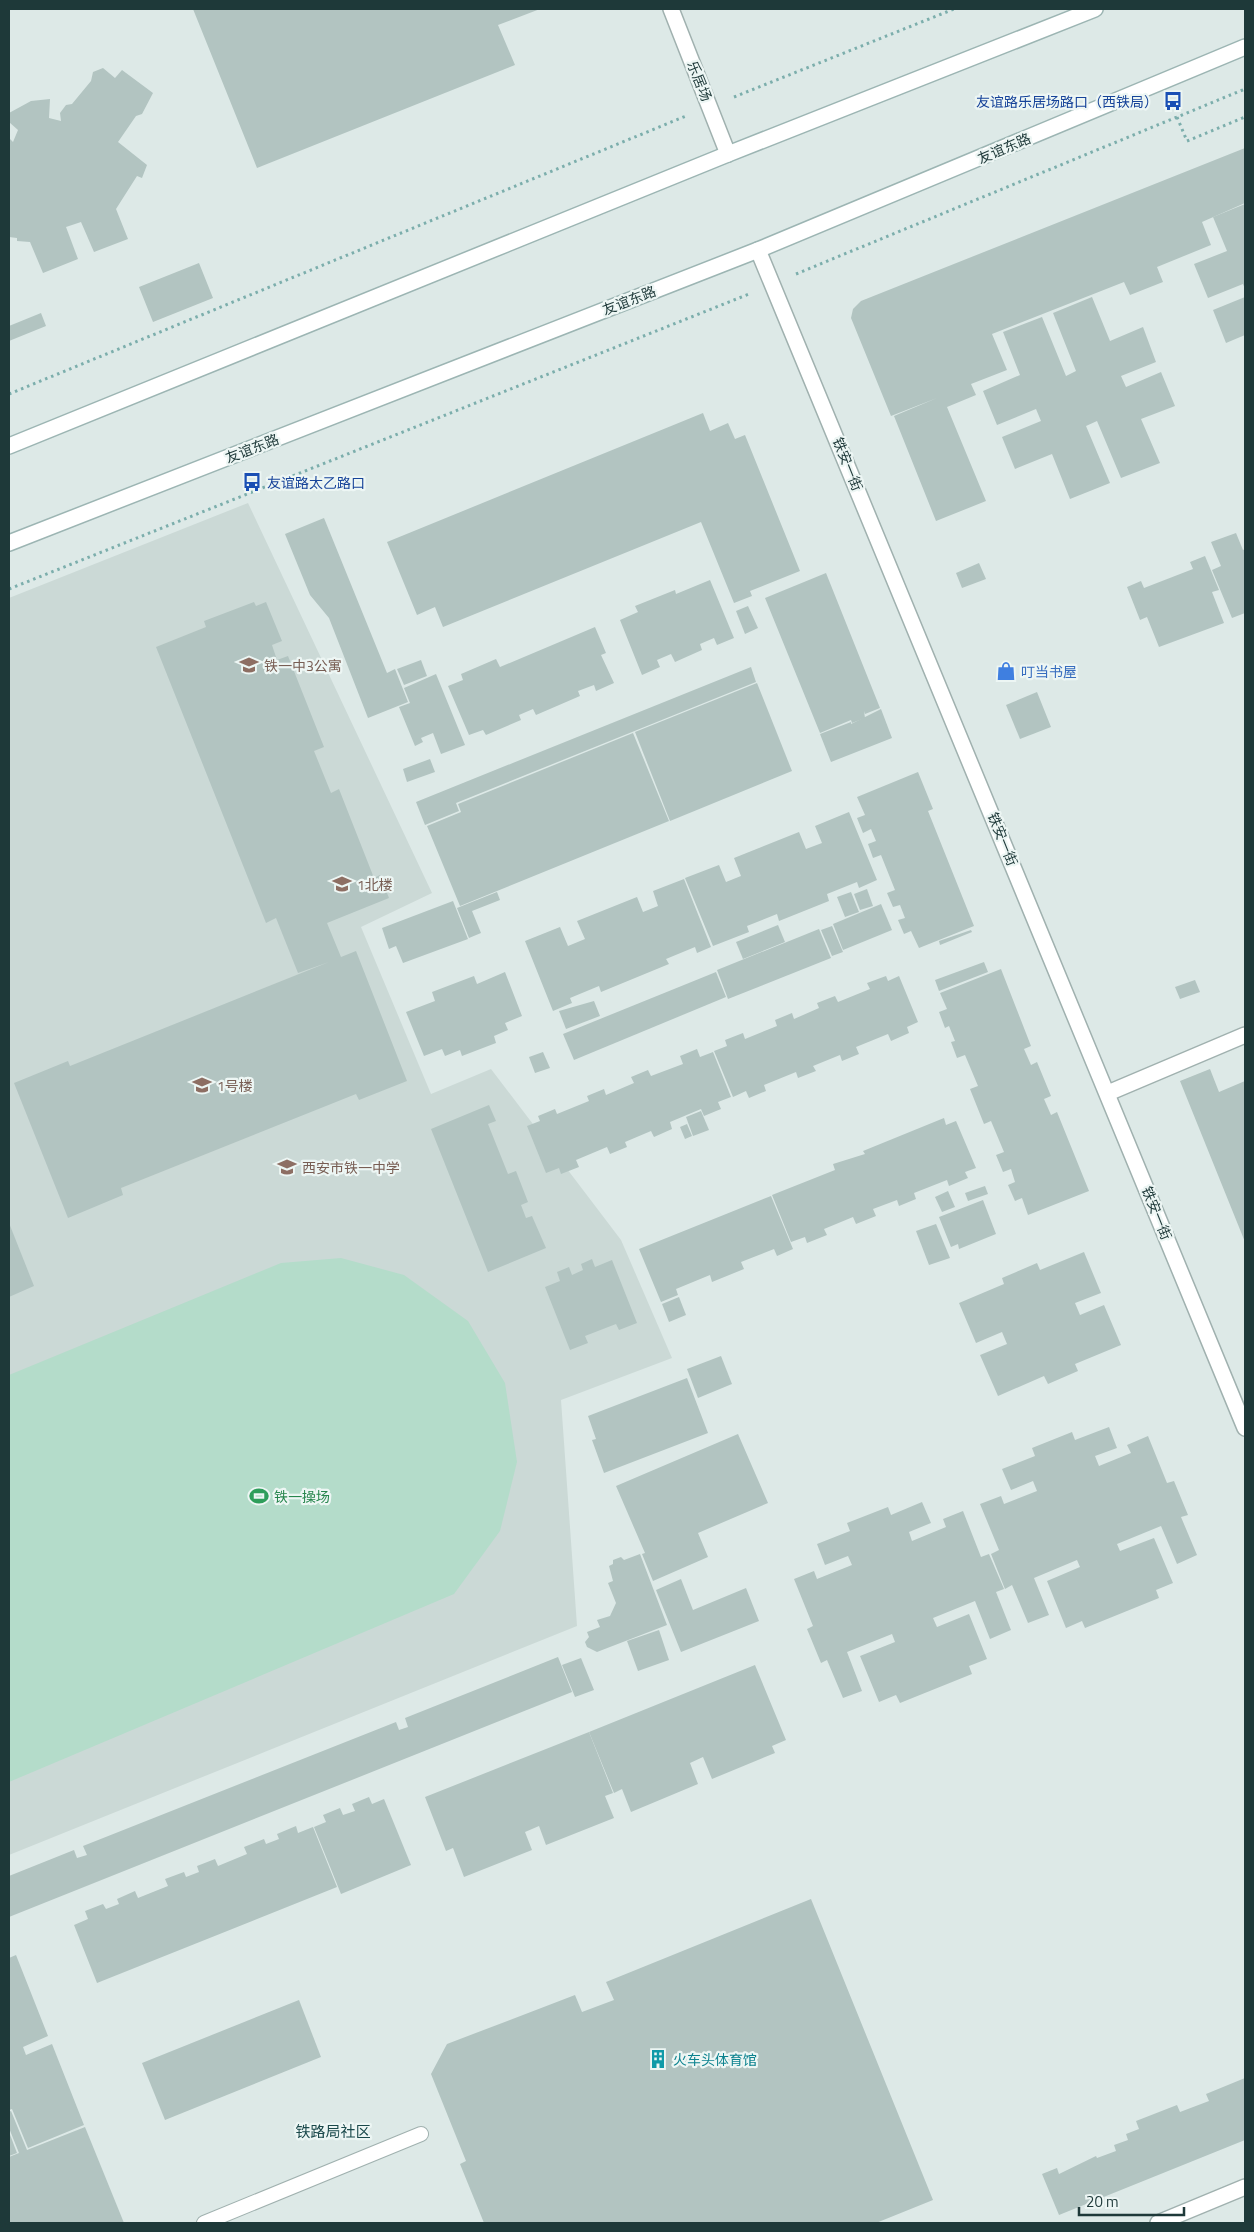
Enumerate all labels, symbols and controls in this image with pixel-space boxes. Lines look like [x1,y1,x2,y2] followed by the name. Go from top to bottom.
[682,58,718,104] street label: 乐居场
[1162,90,1184,112] bus stop icon: 友谊路乐居场路口（西铁局）
[976,91,1158,112] place label: 友谊路乐居场路口（西铁局）
[974,127,1034,169] street label: 友谊东路
[599,280,659,320] street label: 友谊东路
[222,428,282,468] street label: 友谊东路
[828,434,868,494] street label: 铁安一街
[241,471,263,493] bus stop icon: 友谊路太乙路口
[267,472,365,493] place label: 友谊路太乙路口
[238,654,260,676] school or university icon: 铁一中3公寓
[264,655,342,676] place label: 铁一中3公寓
[995,660,1017,682] shop icon: 叮当书屋
[1021,661,1077,682] place label: 叮当书屋
[983,809,1023,869] street label: 铁安一街
[331,873,353,895] school or university icon: 1北楼
[357,874,393,895] place label: 1北楼
[191,1074,213,1096] school or university icon: 1号楼
[217,1075,253,1096] place label: 1号楼
[276,1156,298,1178] school or university icon: 西安市铁一中学
[302,1157,400,1178] place label: 西安市铁一中学
[1137,1183,1177,1243] street label: 铁安一街
[248,1485,270,1507] sports icon: 铁一操场
[274,1486,330,1507] place label: 铁一操场
[647,2048,669,2070] building icon: 火车头体育馆
[673,2049,757,2070] place label: 火车头体育馆
[295,2120,371,2143] district label: 铁路局社区
[1079,2184,1184,2216] scale bar
[1086,2190,1119,2213] text: 20 m

